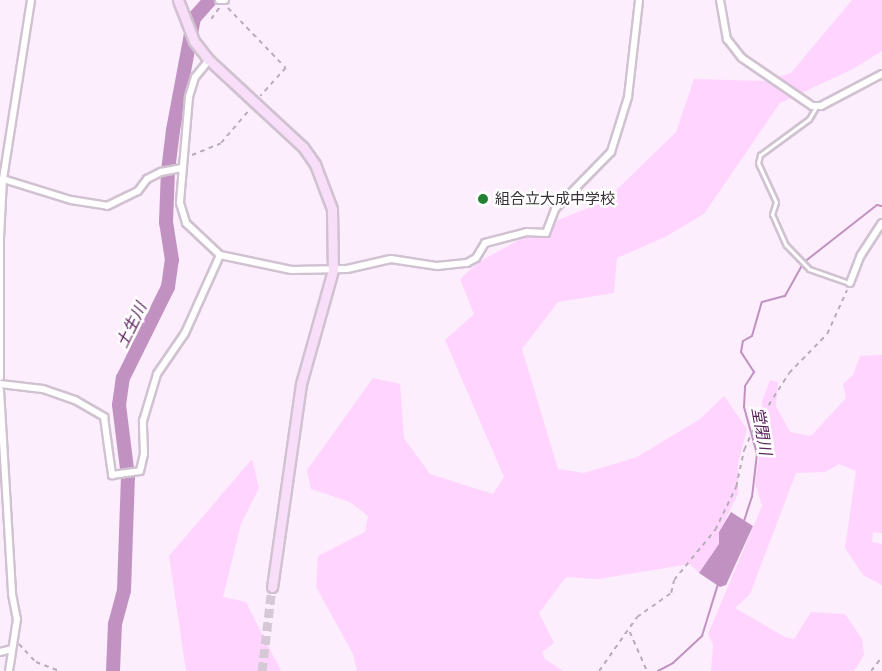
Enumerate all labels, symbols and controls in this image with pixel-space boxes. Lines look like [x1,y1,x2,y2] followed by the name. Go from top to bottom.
[495,190,615,208] place label: 組合立大成中学校
[476,192,490,206] marker: 組合立大成中学校
[112,299,150,351] water label: 土生川
[748,406,776,456] water label: 堂閉川

